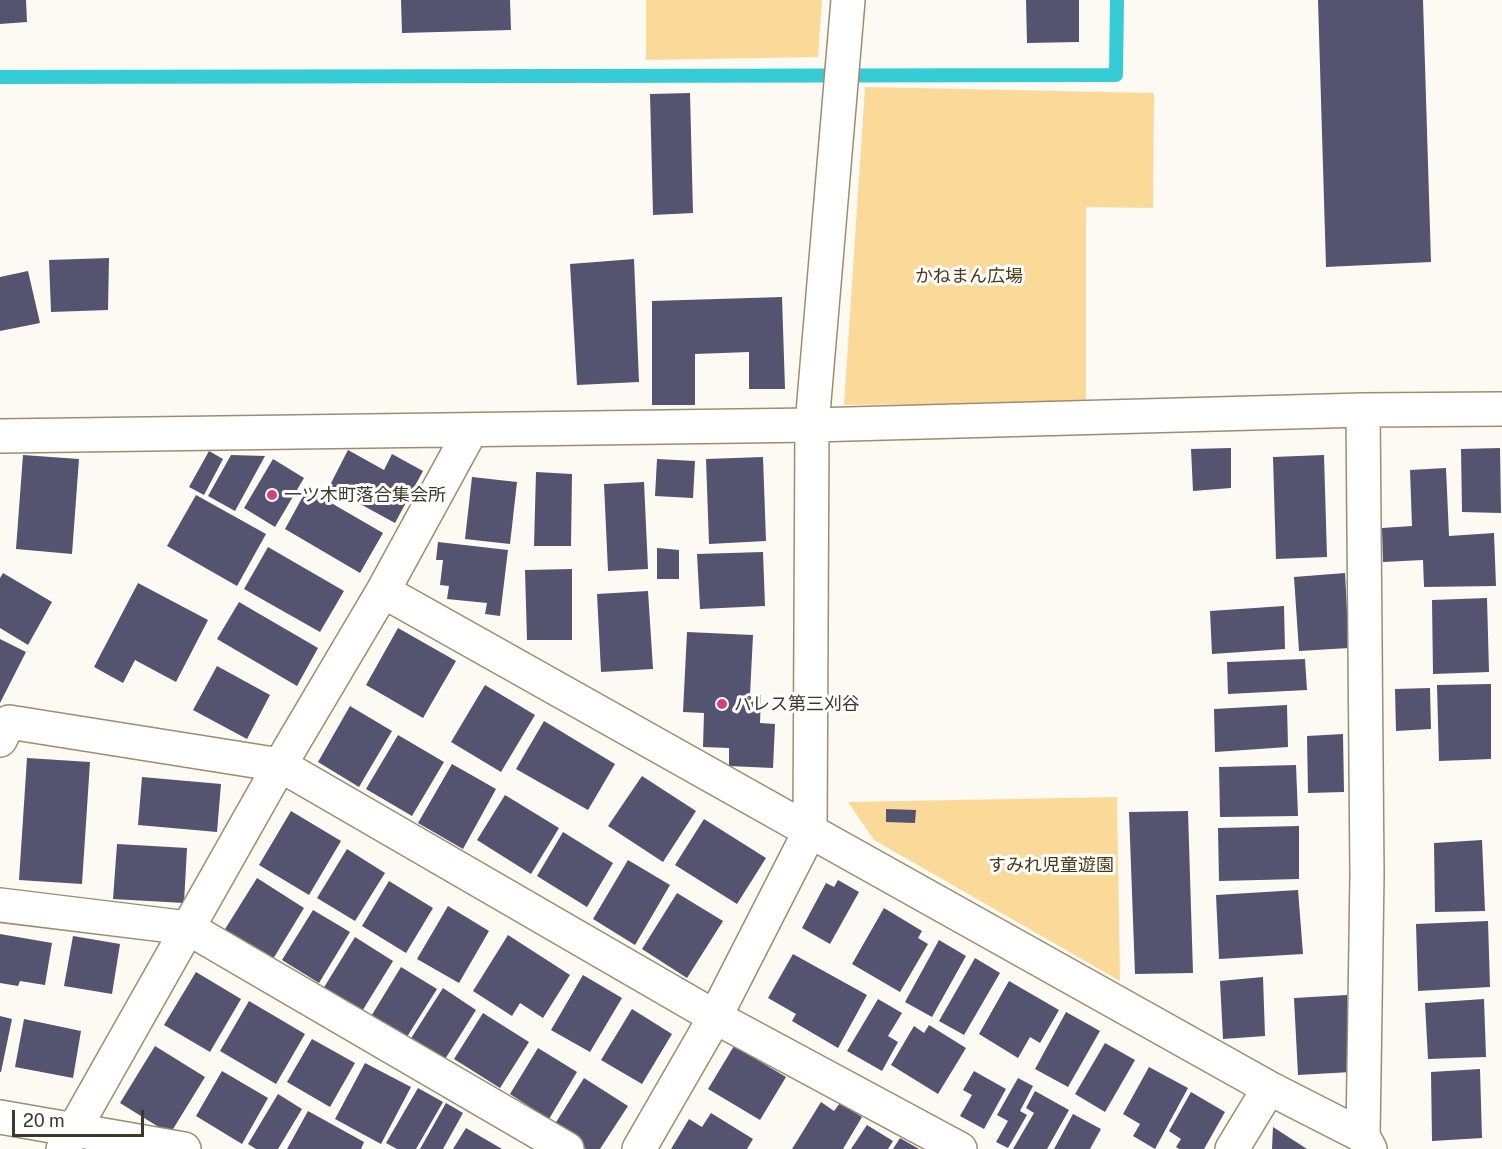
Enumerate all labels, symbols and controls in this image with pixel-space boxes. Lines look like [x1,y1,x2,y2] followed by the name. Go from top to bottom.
[915,265,1023,287] park label: かねまん広場
[284,484,446,506] place label: 一ツ木町落合集会所
[265,488,279,502] marker: 一ツ木町落合集会所
[734,693,860,715] place label: パレス第三刈谷
[715,697,729,711] marker: パレス第三刈谷
[988,854,1114,876] park label: すみれ児童遊園
[15,1098,147,1136] scale bar
[23,1110,65,1131] text: 20 m

